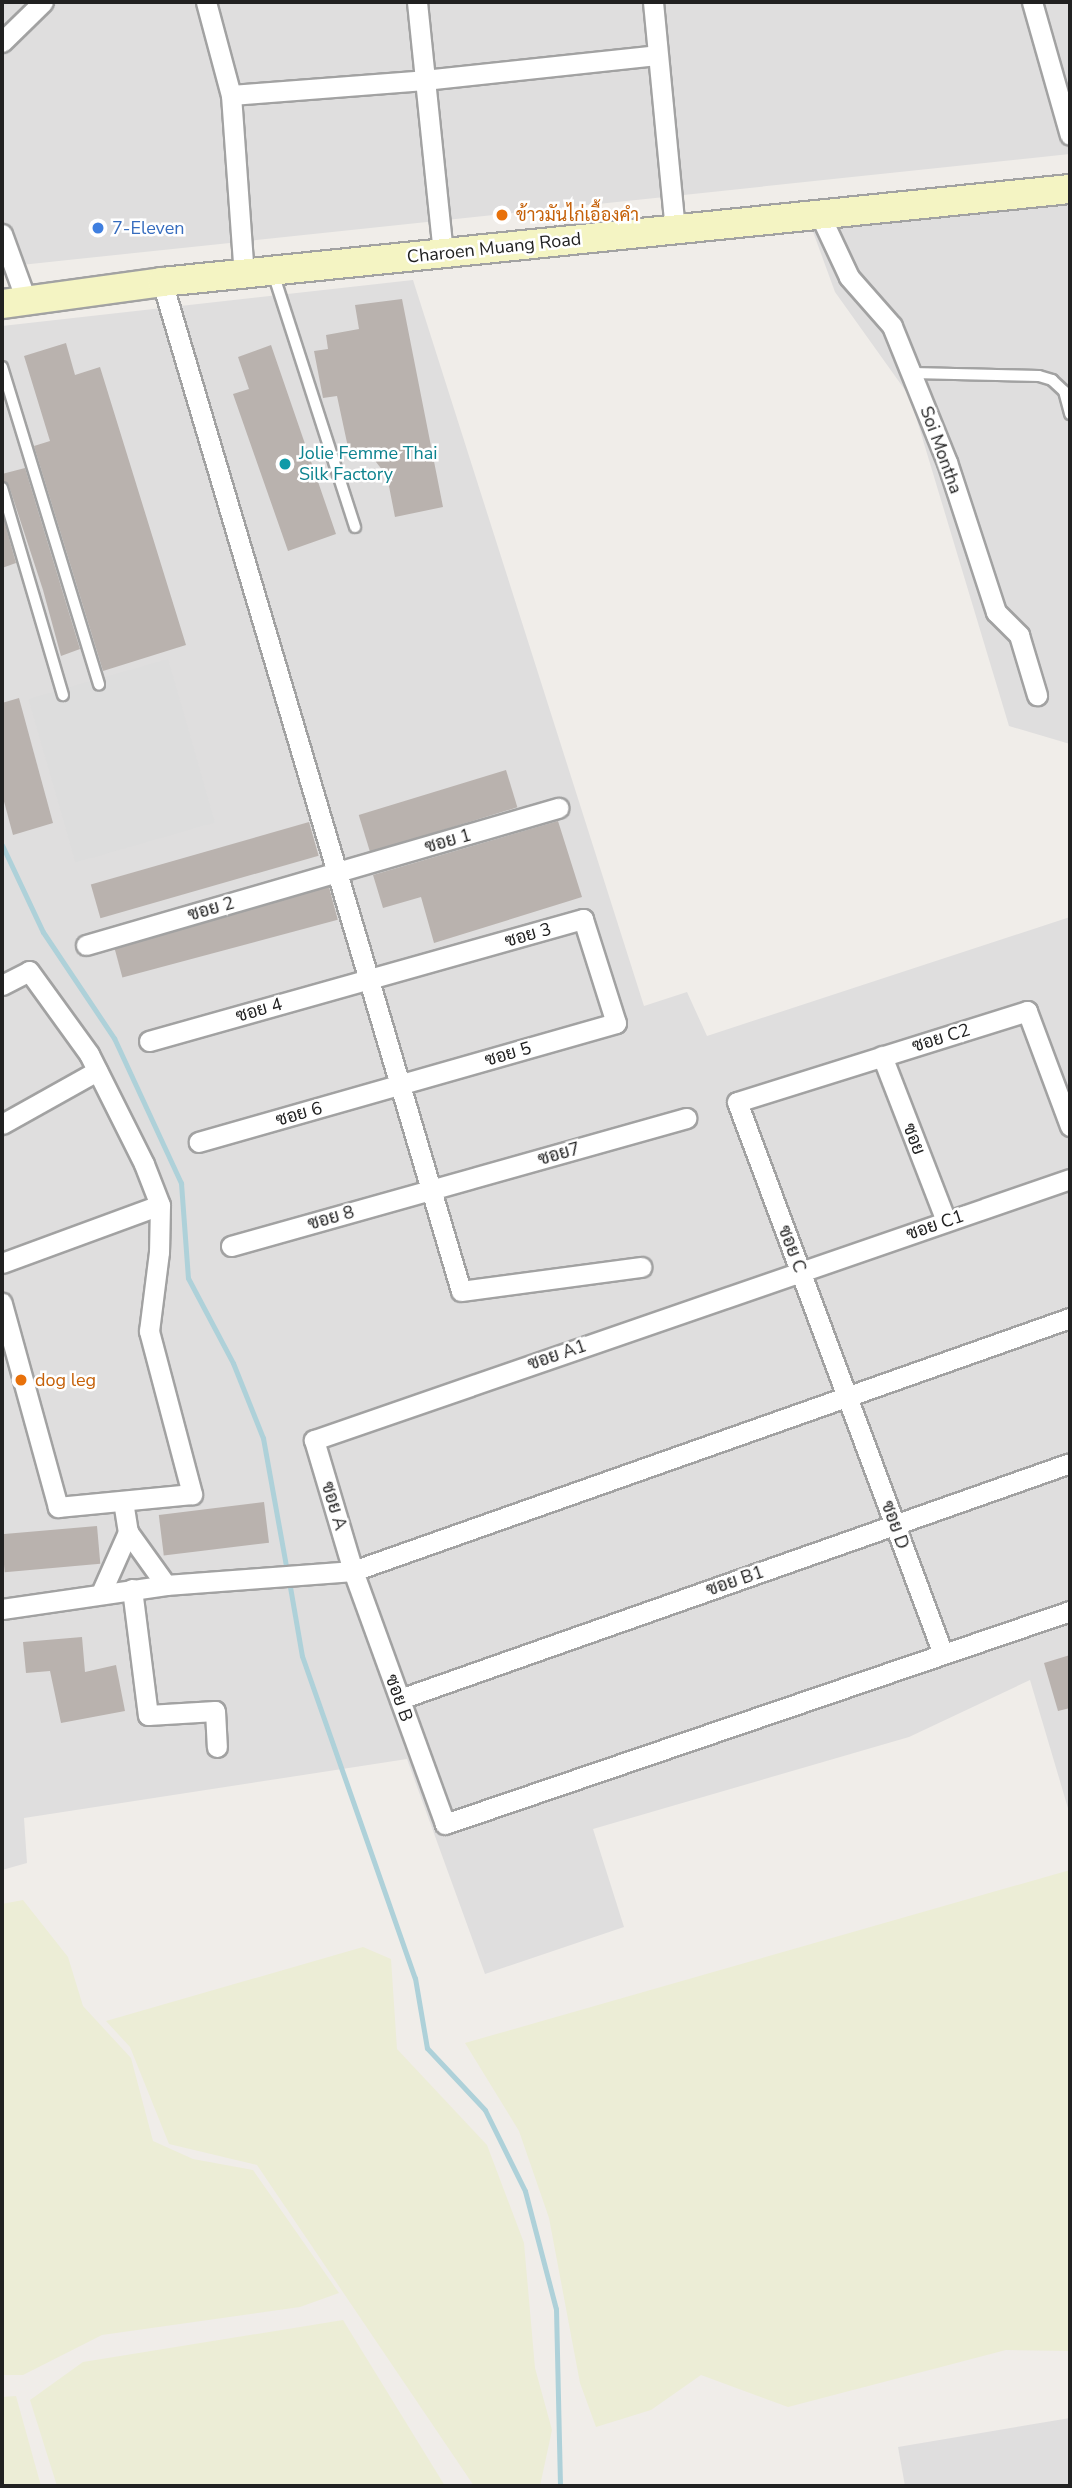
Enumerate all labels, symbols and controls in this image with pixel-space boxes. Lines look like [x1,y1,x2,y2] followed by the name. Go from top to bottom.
[516,204,639,226] place label: ข้าวมันไก่เอื้องคํา
[494,207,510,223] marker: ข้าวมันไก่เอื้องคํา
[112,217,185,239] place label: 7-Eleven
[90,220,106,236] marker: 7-Eleven
[406,228,582,268] street label: Charoen Muang Road
[915,403,967,497] street label: Soi Montha
[299,443,437,486] place label: Jolie Femme Thai Silk Factory
[277,456,293,472] marker: Jolie Femme Thai Silk Factory
[422,824,474,858] street label: ซอย 1
[185,892,237,926] street label: ซอย 2
[502,918,554,952] street label: ซอย 3
[233,993,285,1027] street label: ซอย 4
[909,1019,973,1057] street label: ซอย C2
[482,1037,534,1071] street label: ซอย 5
[273,1097,325,1131] street label: ซอย 6
[898,1120,930,1158] street label: ซอย
[535,1138,583,1170] street label: ซอย7
[305,1201,357,1235] street label: ซอย 8
[903,1205,967,1245] street label: ซอย C1
[773,1222,811,1276] street label: ซอย C
[525,1335,589,1375] street label: ซอย A1
[35,1369,96,1391] place label: dog leg
[13,1372,29,1388] marker: dog leg
[316,1479,352,1533] street label: ซอย A
[876,1498,914,1552] street label: ซอย D
[703,1561,767,1601] street label: ซอย B1
[381,1671,417,1725] street label: ซอย B

